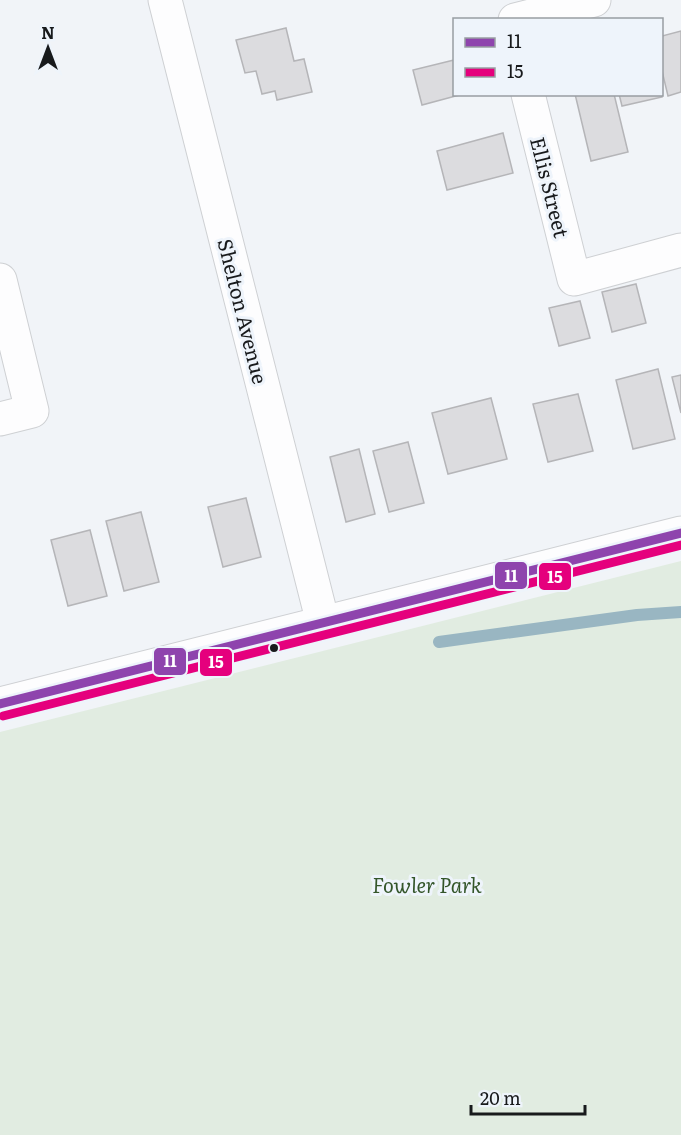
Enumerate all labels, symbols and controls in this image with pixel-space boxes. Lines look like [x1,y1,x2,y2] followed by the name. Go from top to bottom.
[18,18,78,78] north arrow
[453,18,663,96] legend
[41,20,55,44] text: N
[507,27,522,54] text: 11
[507,57,523,84] text: 15
[524,133,578,241] street label: Ellis Street
[211,235,277,387] street label: Shelton Avenue
[494,561,528,590] line badge: 11
[538,562,572,591] line badge: 15
[504,563,518,587] text: 11
[547,564,563,588] text: 15
[268,642,280,654] unlabelled marker
[153,647,187,676] line badge: 11
[163,648,177,672] text: 11
[199,648,233,677] line badge: 15
[208,649,224,673] text: 15
[372,869,482,899] park label: Fowler Park
[471,1078,585,1116] scale bar
[480,1084,521,1111] text: 20 m

